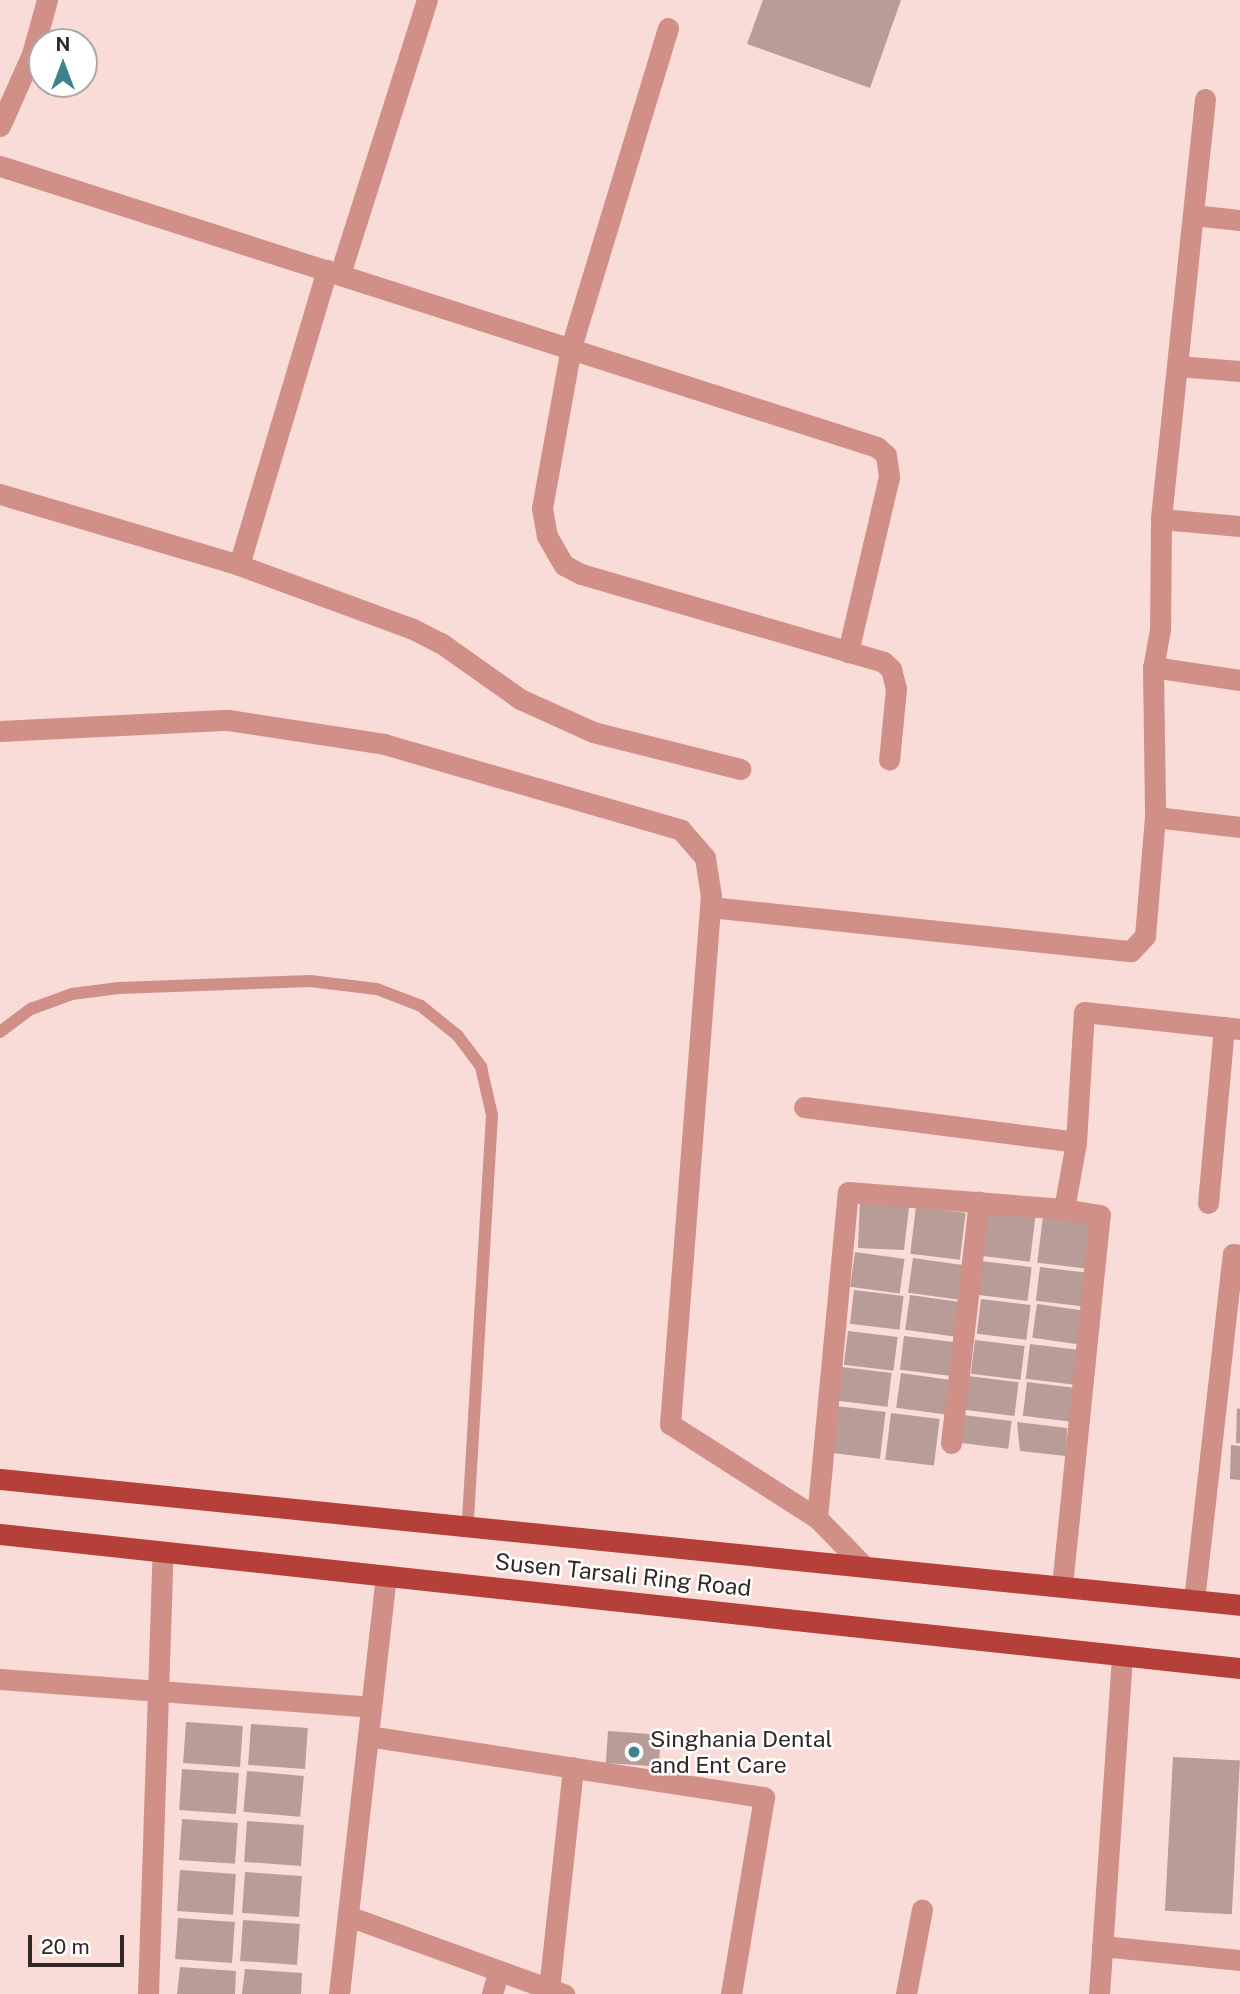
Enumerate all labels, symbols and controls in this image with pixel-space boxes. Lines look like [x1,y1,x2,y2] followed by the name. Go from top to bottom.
[28,28,98,98] north arrow
[56,33,70,55] text: N
[493,1548,753,1602] street label: Susen Tarsali Ring Road
[650,1725,832,1779] place label: Singhania Dental and Ent Care
[624,1742,644,1762] marker: Singhania Dental and Ent Care
[32,1920,128,1964] scale bar
[41,1934,90,1959] text: 20 m

